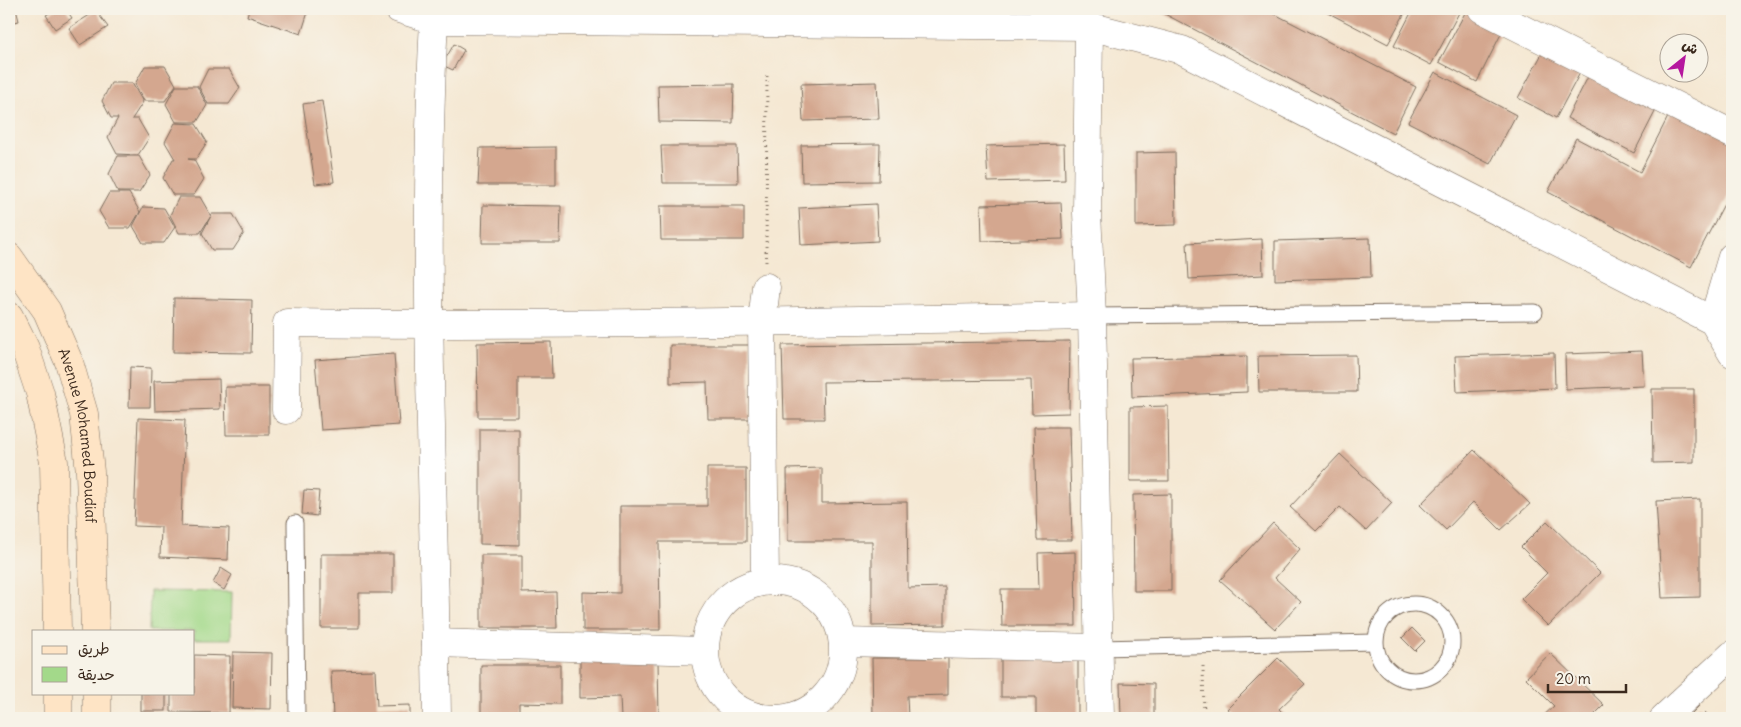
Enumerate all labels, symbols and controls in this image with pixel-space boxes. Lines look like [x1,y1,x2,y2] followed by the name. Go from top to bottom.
[1658,32,1708,82] north arrow
[1679,35,1702,58] text: ش
[55,345,101,524] street label: Avenue Mohamed Boudiaf
[32,630,195,694] legend
[78,639,110,658] text: طريق
[1548,662,1626,694] scale bar
[78,665,115,684] text: حديقة
[1556,669,1591,688] text: 20 m

